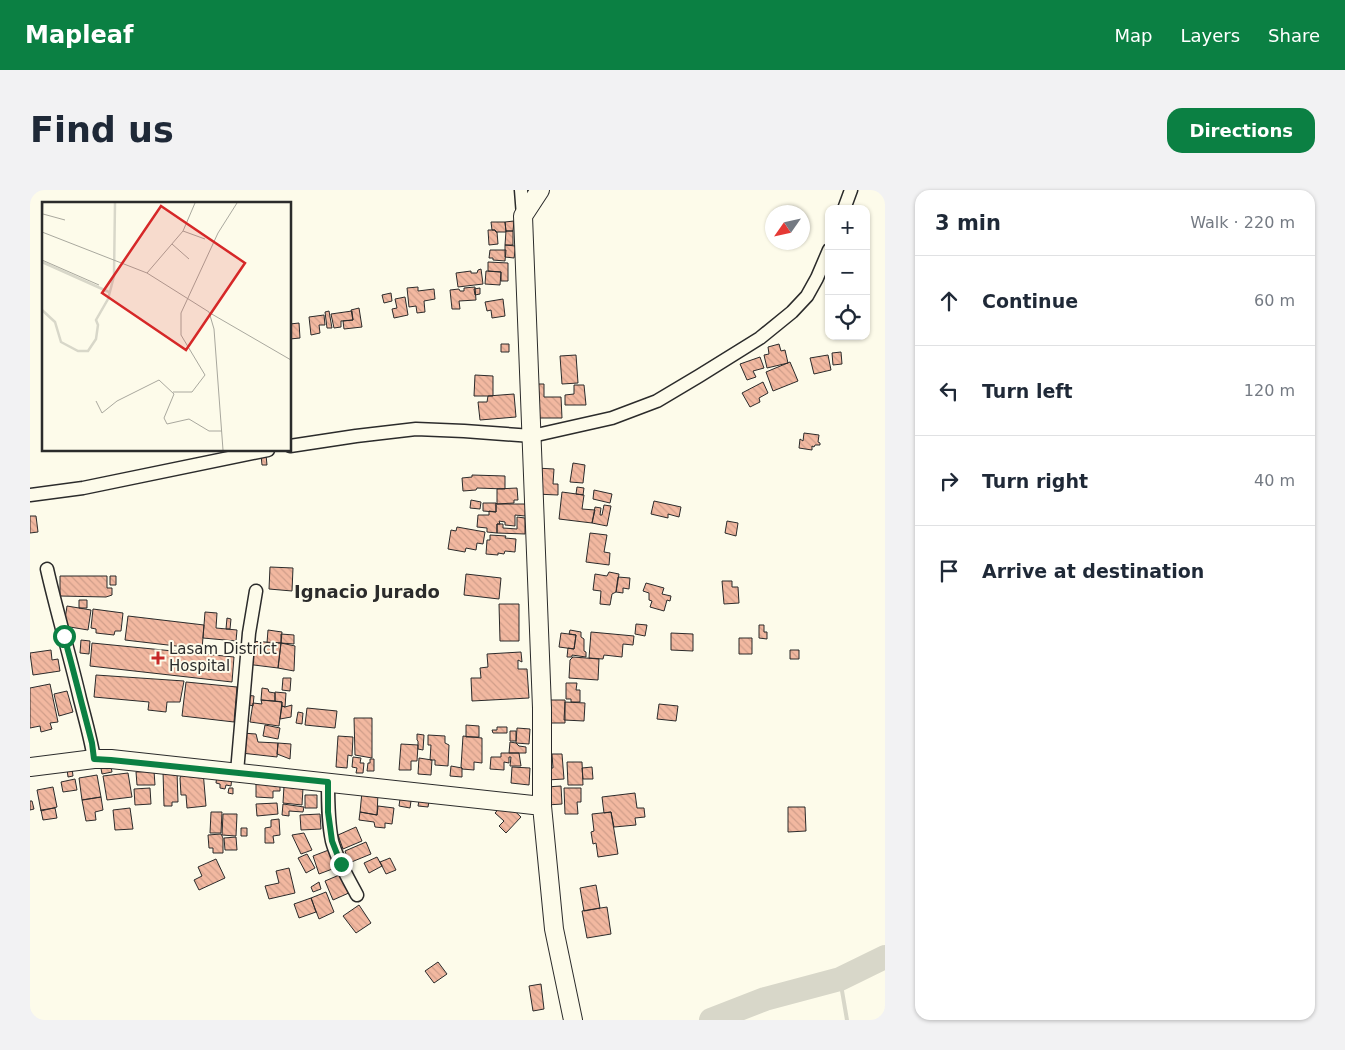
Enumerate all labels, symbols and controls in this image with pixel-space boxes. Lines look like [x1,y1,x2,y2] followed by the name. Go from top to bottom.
[25,21,133,49] text: Mapleaf
[1114,25,1152,46] text: Map
[1180,25,1240,46] text: Layers
[1268,25,1320,46] text: Share
[1167,108,1315,153] button: Directions
[30,110,174,150] text: Find us
[42,202,291,451] inset map
[765,205,810,250] north arrow
[825,205,870,340] map controls
[825,205,870,250] button: +
[935,211,1001,235] text: 3 min
[1190,213,1295,232] text: Walk · 220 m
[825,250,870,295] button: −
[935,287,963,315] icon: ahead
[982,290,1078,312] text: Continue
[1254,291,1295,310] text: 60 m
[825,295,870,340] button: locate
[935,377,963,405] icon: left
[982,380,1073,402] text: Turn left
[1244,381,1295,400] text: 120 m
[935,467,963,495] icon: right
[982,470,1088,492] text: Turn right
[1254,471,1295,490] text: 40 m
[935,557,963,585] icon: arrive
[982,560,1204,582] text: Arrive at destination
[294,581,440,602] district label: Ignacio Jurado
[53,625,76,648] route start
[169,640,277,675] place label: Lasam District Hospital
[151,651,165,665] marker: Lasam District Hospital
[330,853,353,876] route end

